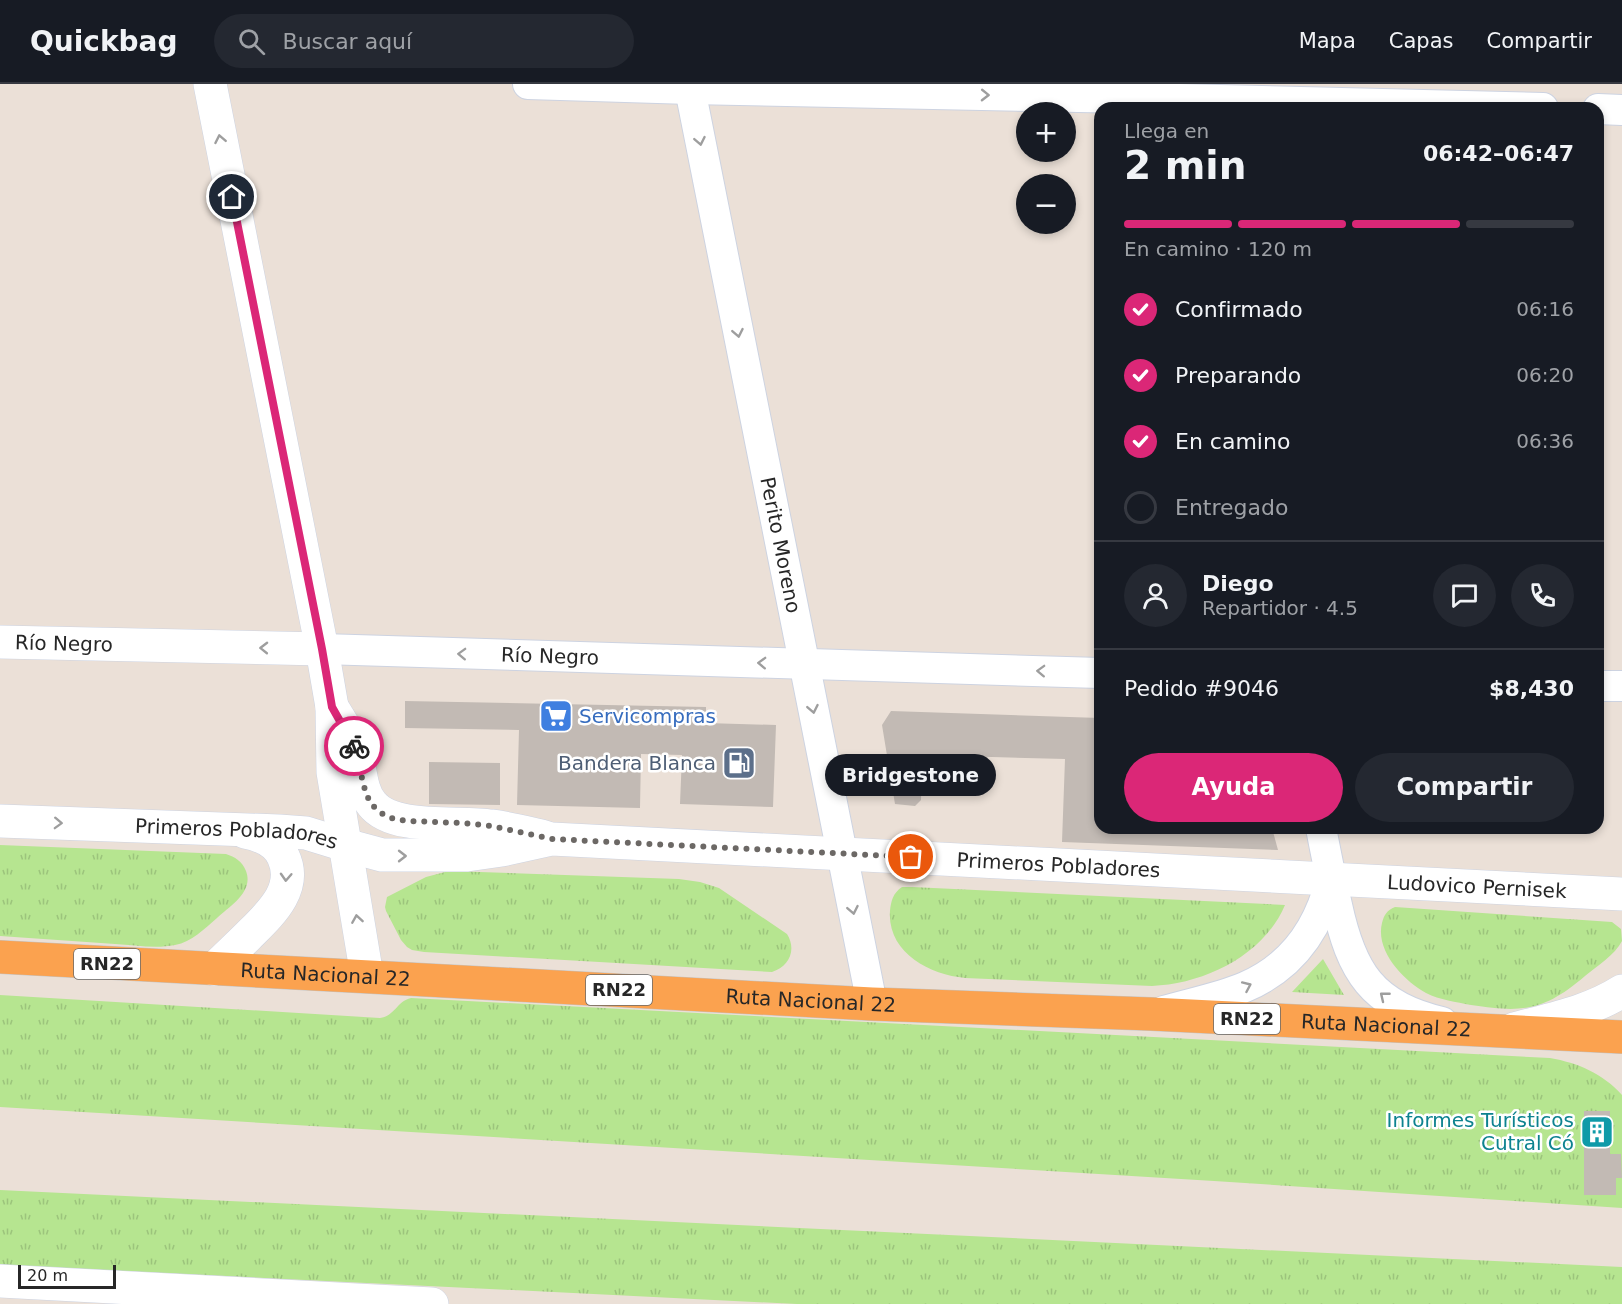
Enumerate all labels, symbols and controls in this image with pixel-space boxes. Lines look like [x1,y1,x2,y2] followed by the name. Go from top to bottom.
[214,14,634,68] search box
[30,25,178,58] text: Quickbag
[235,25,268,58] icon: search
[283,29,412,54] text: Buscar aquí
[1299,29,1356,53] text: Mapa
[1389,29,1453,53] text: Capas
[1486,29,1592,53] text: Compartir
[981,89,990,101] one-way arrow
[1016,102,1076,234] map controls
[1016,102,1076,162] button: +
[1124,119,1209,143] text: Llega en
[215,134,228,144] one-way arrow
[693,136,706,146] one-way arrow
[1423,141,1574,166] text: 06:42–06:47
[1124,143,1246,188] text: 2 min
[206,171,257,222] pin
[1016,174,1076,234] button: −
[215,180,248,213] icon: home
[1124,237,1312,261] text: En camino · 120 m
[1124,293,1157,326] icon: check
[1175,297,1303,322] text: Confirmado
[1516,297,1574,321] text: 06:16
[731,327,744,337] one-way arrow
[1124,359,1157,392] icon: check
[1175,363,1301,388] text: Preparando
[1516,363,1574,387] text: 06:20
[1124,425,1157,458] icon: check
[1175,429,1290,454] text: En camino
[1516,429,1574,453] text: 06:36
[755,475,806,615] street label: Perito Moreno
[1175,495,1288,520] text: Entregado
[1124,564,1187,627] button: person
[1433,564,1496,627] button: chat
[1511,564,1574,627] button: phone
[1202,571,1274,596] text: Diego
[1202,596,1358,620] text: Repartidor · 4.5
[15,630,113,656] street label: Río Negro
[259,642,268,654] one-way arrow
[500,643,599,670] street label: Río Negro
[458,647,467,660] one-way arrow
[758,657,767,670] one-way arrow
[1037,665,1046,678] one-way arrow
[1124,676,1279,701] text: Pedido #9046
[1489,676,1574,701] text: $8,430
[538,698,574,734] supermarket icon: Servicompras
[579,704,716,728] place label: Servicompras
[806,704,819,714] one-way arrow
[324,716,384,776] courier
[338,730,371,763] icon: bike
[721,745,757,781] fuel station icon: Bandera Blanca
[558,751,716,775] place label: Bandera Blanca
[1124,753,1343,822] button: Ayuda
[1355,753,1574,822] button: Compartir
[826,755,996,797] callout: Bridgestone
[842,763,979,787] text: Bridgestone
[135,814,341,854] street label: Primeros Pobladores
[54,816,63,829] one-way arrow
[885,831,936,882] pin
[894,840,927,873] icon: bag
[956,848,1161,882] street label: Primeros Pobladores
[398,850,407,862] one-way arrow
[1387,870,1568,903] street label: Ludovico Pernisek
[280,873,293,882] one-way arrow
[846,905,859,915] one-way arrow
[352,914,364,923] one-way arrow
[74,949,140,979] road number: RN22
[240,958,411,991] street label: Ruta Nacional 22
[586,975,652,1005] road number: RN22
[1240,981,1251,993] one-way arrow
[725,984,896,1017] street label: Ruta Nacional 22
[1380,992,1391,1003] one-way arrow
[1214,1004,1280,1034] road number: RN22
[1301,1009,1472,1042] street label: Ruta Nacional 22
[1387,1108,1574,1155] place label: Informes Turísticos Cutral Có
[1579,1114,1615,1150] building icon: Informes Turísticos Cutral Có
[18,1262,116,1290] scale bar
[27,1266,68,1285] text: 20 m

